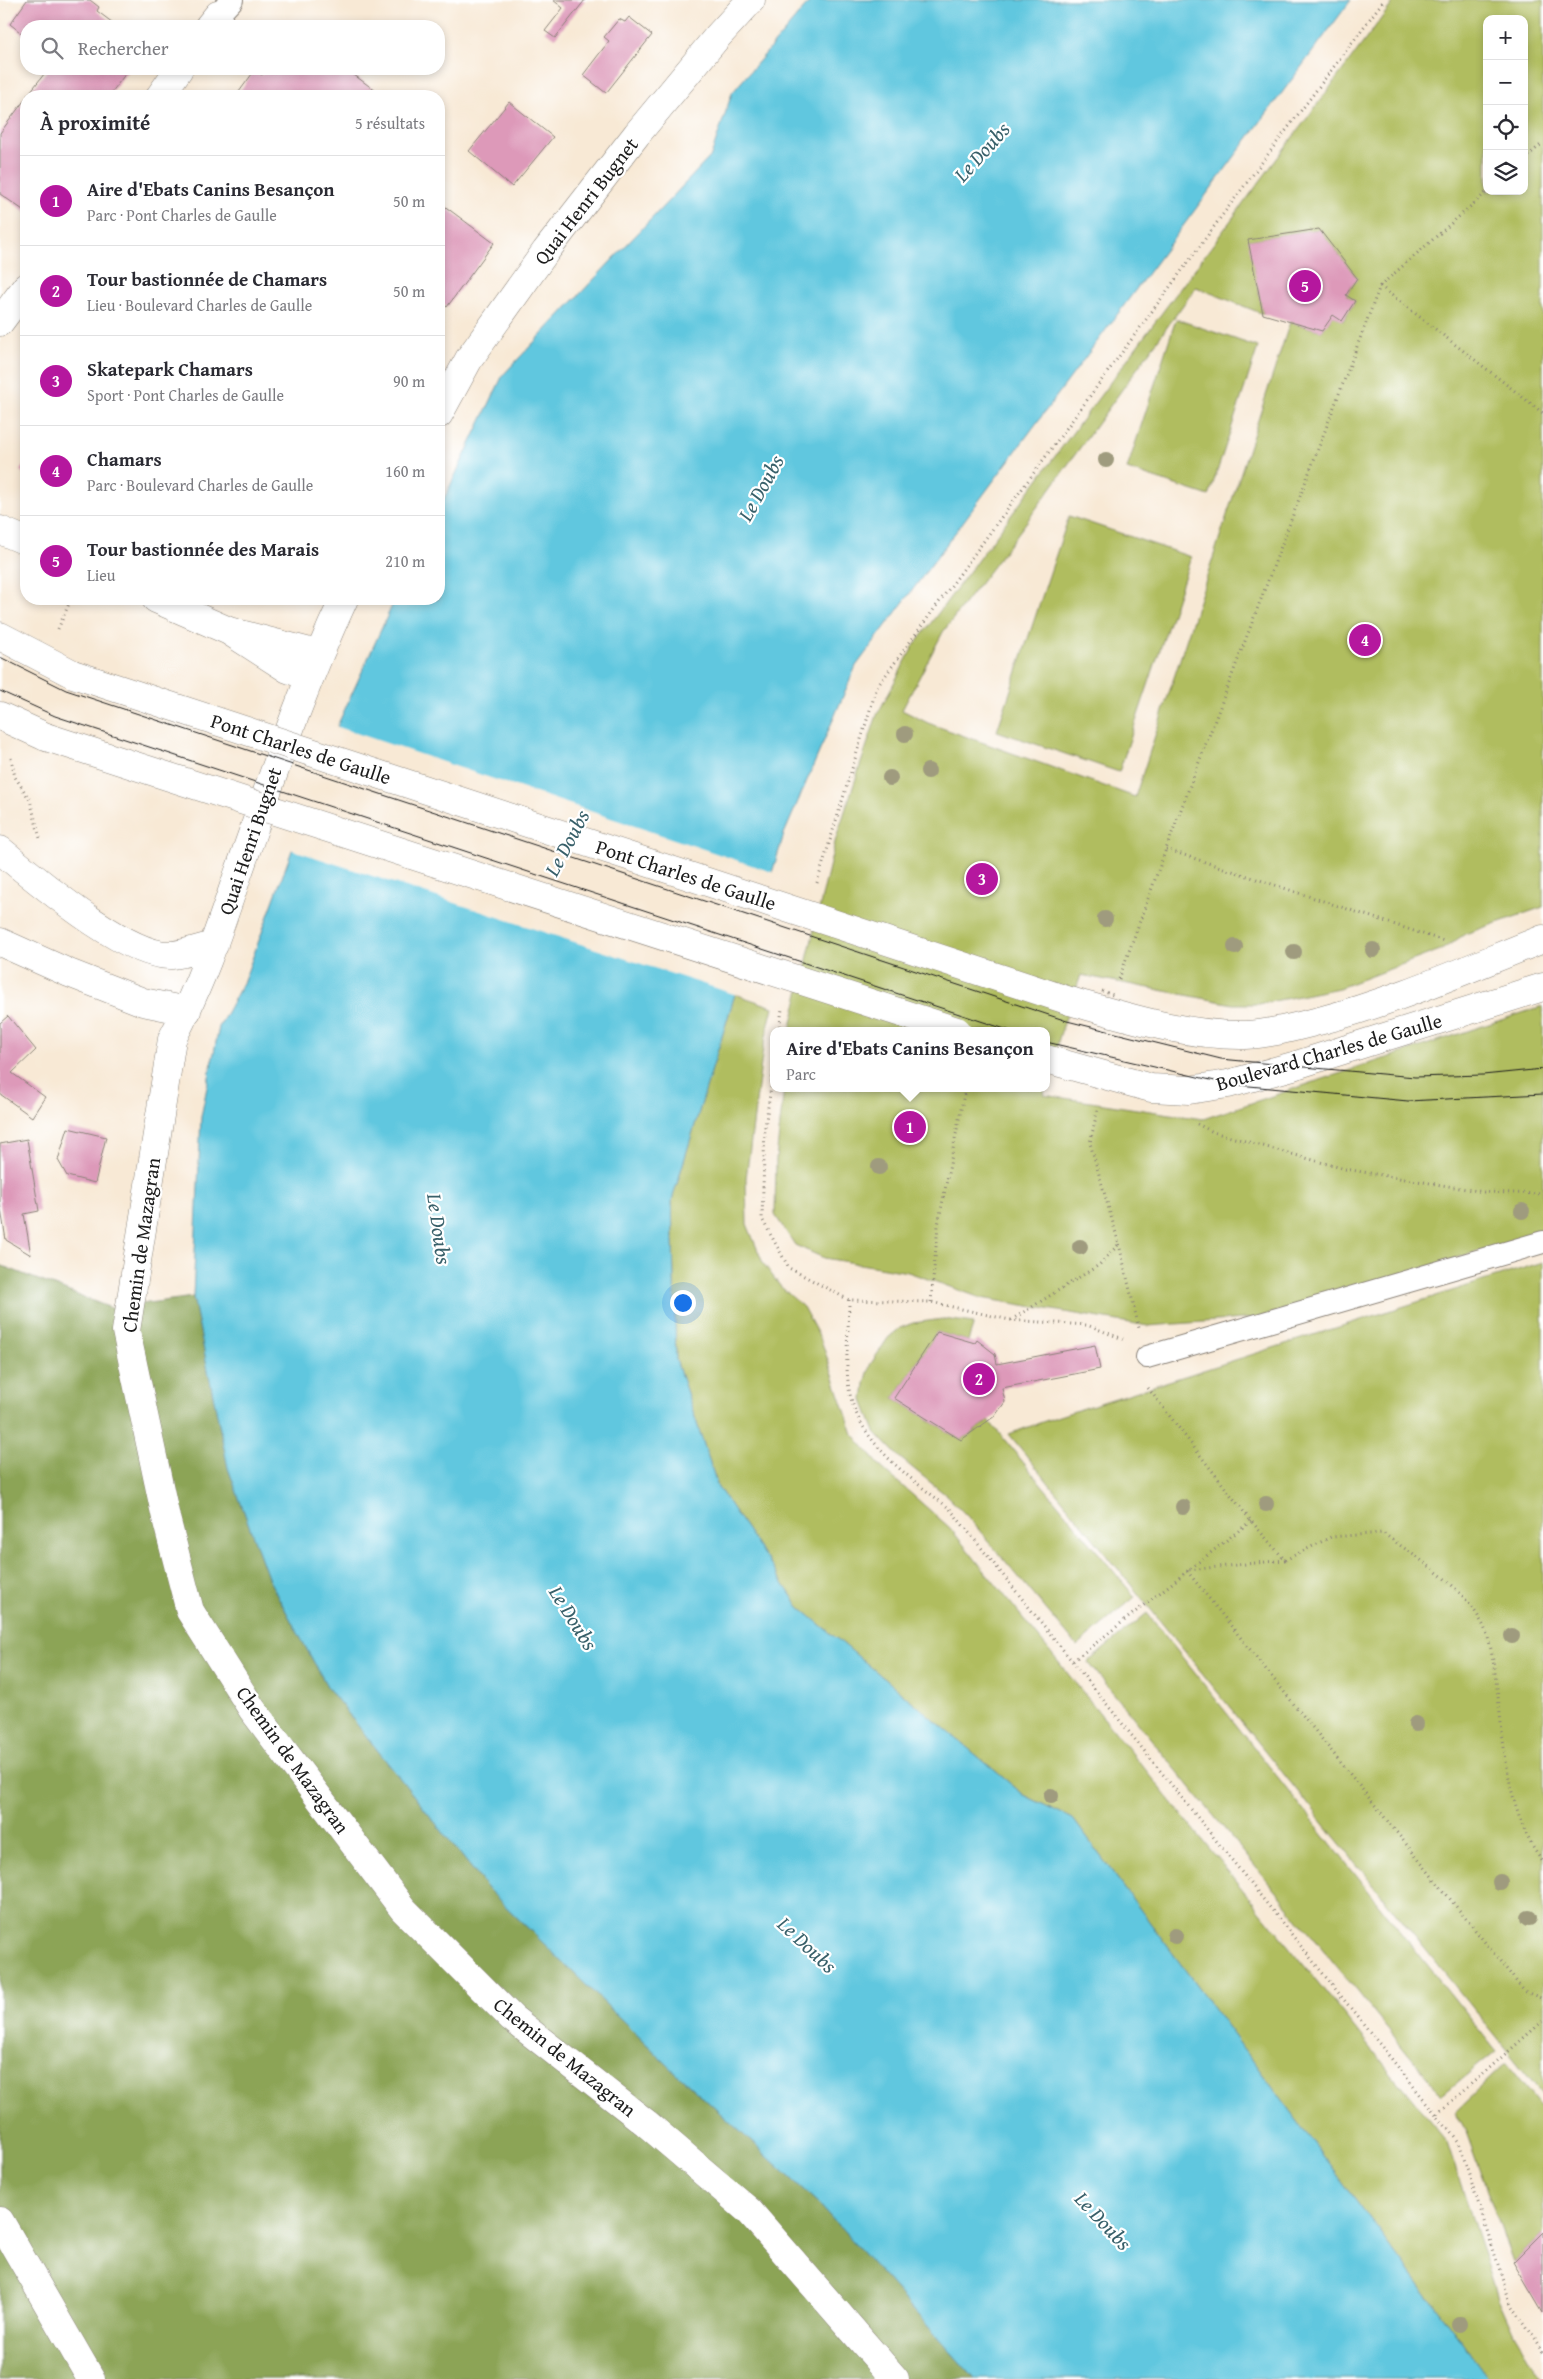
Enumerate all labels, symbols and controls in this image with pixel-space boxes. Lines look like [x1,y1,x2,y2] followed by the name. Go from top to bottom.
[1483,15,1528,195] map controls
[1483,15,1528,60] button: +
[20,20,445,75] search box
[38,34,66,62] icon: search
[78,34,169,62] text: Rechercher
[1483,60,1528,105] button: −
[1483,105,1528,150] button: locate
[40,107,150,138] text: À proximité
[355,111,425,135] text: 5 résultats
[946,114,1017,189] water label: Le Doubs
[527,131,645,270] street label: Quai Henri Bugnet
[1483,150,1528,195] button: layers
[87,175,335,203] text: Aire d'Ebats Canins Besançon
[52,189,60,213] text: 1
[393,189,425,213] text: 50 m
[87,203,277,227] text: Parc · Pont Charles de Gaulle
[87,265,327,293] text: Tour bastionnée de Chamars
[1289,267,1321,305] pin: 5
[52,279,60,303] text: 2
[393,279,425,303] text: 50 m
[87,293,312,317] text: Lieu · Boulevard Charles de Gaulle
[87,355,253,383] text: Skatepark Chamars
[52,369,60,393] text: 3
[393,369,425,393] text: 90 m
[87,383,284,407] text: Sport · Pont Charles de Gaulle
[87,445,162,473] text: Chamars
[729,449,792,527] water label: Le Doubs
[52,459,60,483] text: 4
[385,459,425,483] text: 160 m
[87,473,313,497] text: Parc · Boulevard Charles de Gaulle
[87,535,319,563] text: Tour bastionnée des Marais
[52,549,60,573] text: 5
[385,549,425,573] text: 210 m
[87,563,115,587] text: Lieu
[1349,621,1381,659] pin: 4
[207,706,395,791] street label: Pont Charles de Gaulle
[211,763,288,919] street label: Quai Henri Bugnet
[536,804,597,882] water label: Le Doubs
[592,832,780,917] street label: Pont Charles de Gaulle
[966,860,998,898] pin: 3
[1213,1005,1445,1098] street label: Boulevard Charles de Gaulle
[770,1027,1050,1092] popup
[786,1034,1034,1062] text: Aire d'Ebats Canins Besançon
[786,1062,816,1086] text: Parc
[894,1108,926,1146] pin: 1
[114,1156,167,1334] street label: Chemin de Mazagran
[419,1190,460,1267] water label: Le Doubs
[670,1290,696,1316] your location
[963,1360,995,1398] pin: 2
[541,1578,606,1657] water label: Le Doubs
[230,1680,357,1840] street label: Chemin de Mazagran
[770,1908,844,1981] water label: Le Doubs
[488,1990,643,2123] street label: Chemin de Mazagran
[1067,2183,1139,2258] water label: Le Doubs

